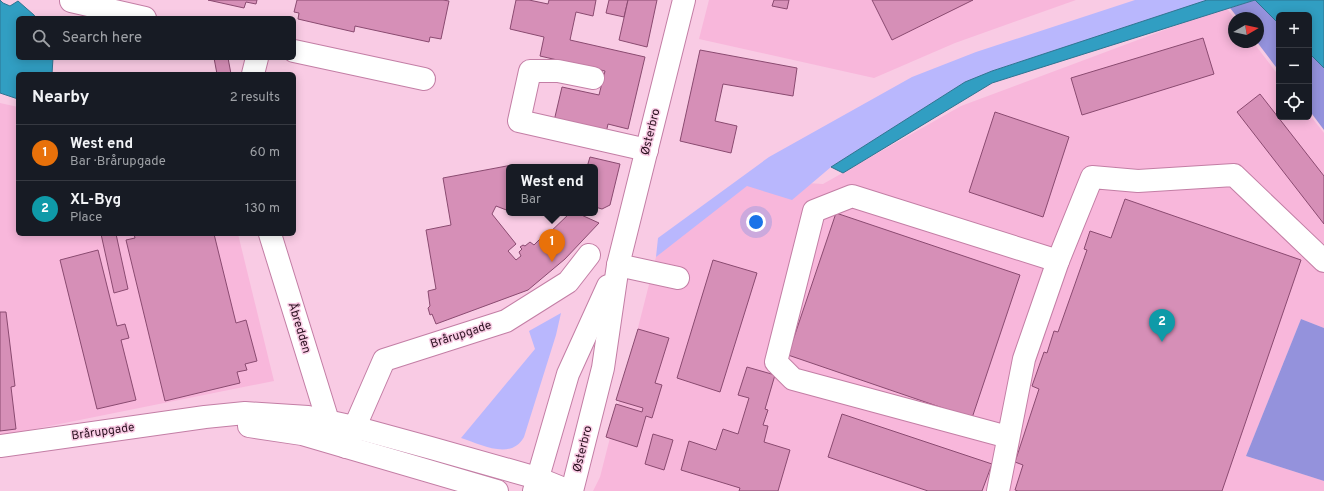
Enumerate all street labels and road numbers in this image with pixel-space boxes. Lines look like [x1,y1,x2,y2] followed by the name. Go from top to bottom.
[638,107,665,157] street label: Østerbro
[284,300,314,356] street label: Åbredden
[428,318,494,352] street label: Brårupgade
[70,420,136,444] street label: Brårupgade
[570,424,597,474] street label: Østerbro

